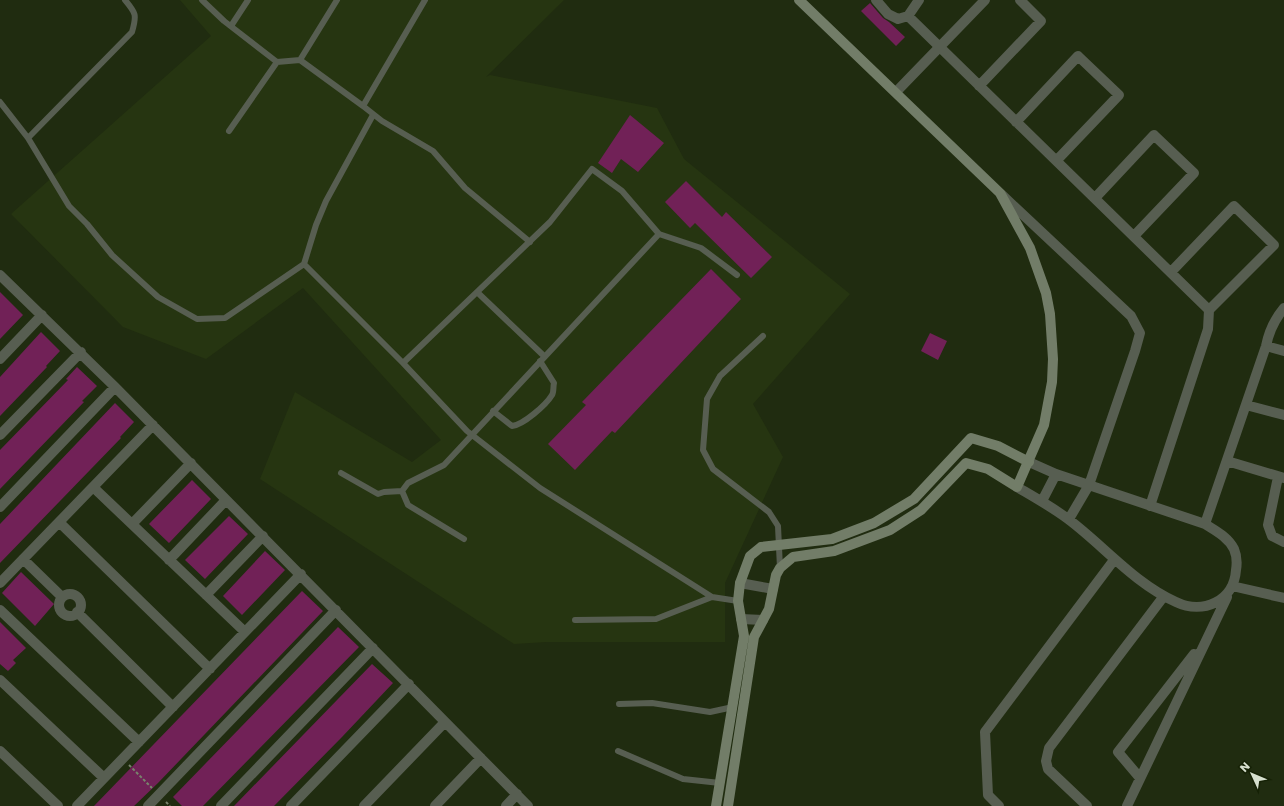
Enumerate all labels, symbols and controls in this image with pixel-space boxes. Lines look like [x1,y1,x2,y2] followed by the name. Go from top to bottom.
[1232,754,1272,794] north arrow
[1236,759,1253,776] text: N

